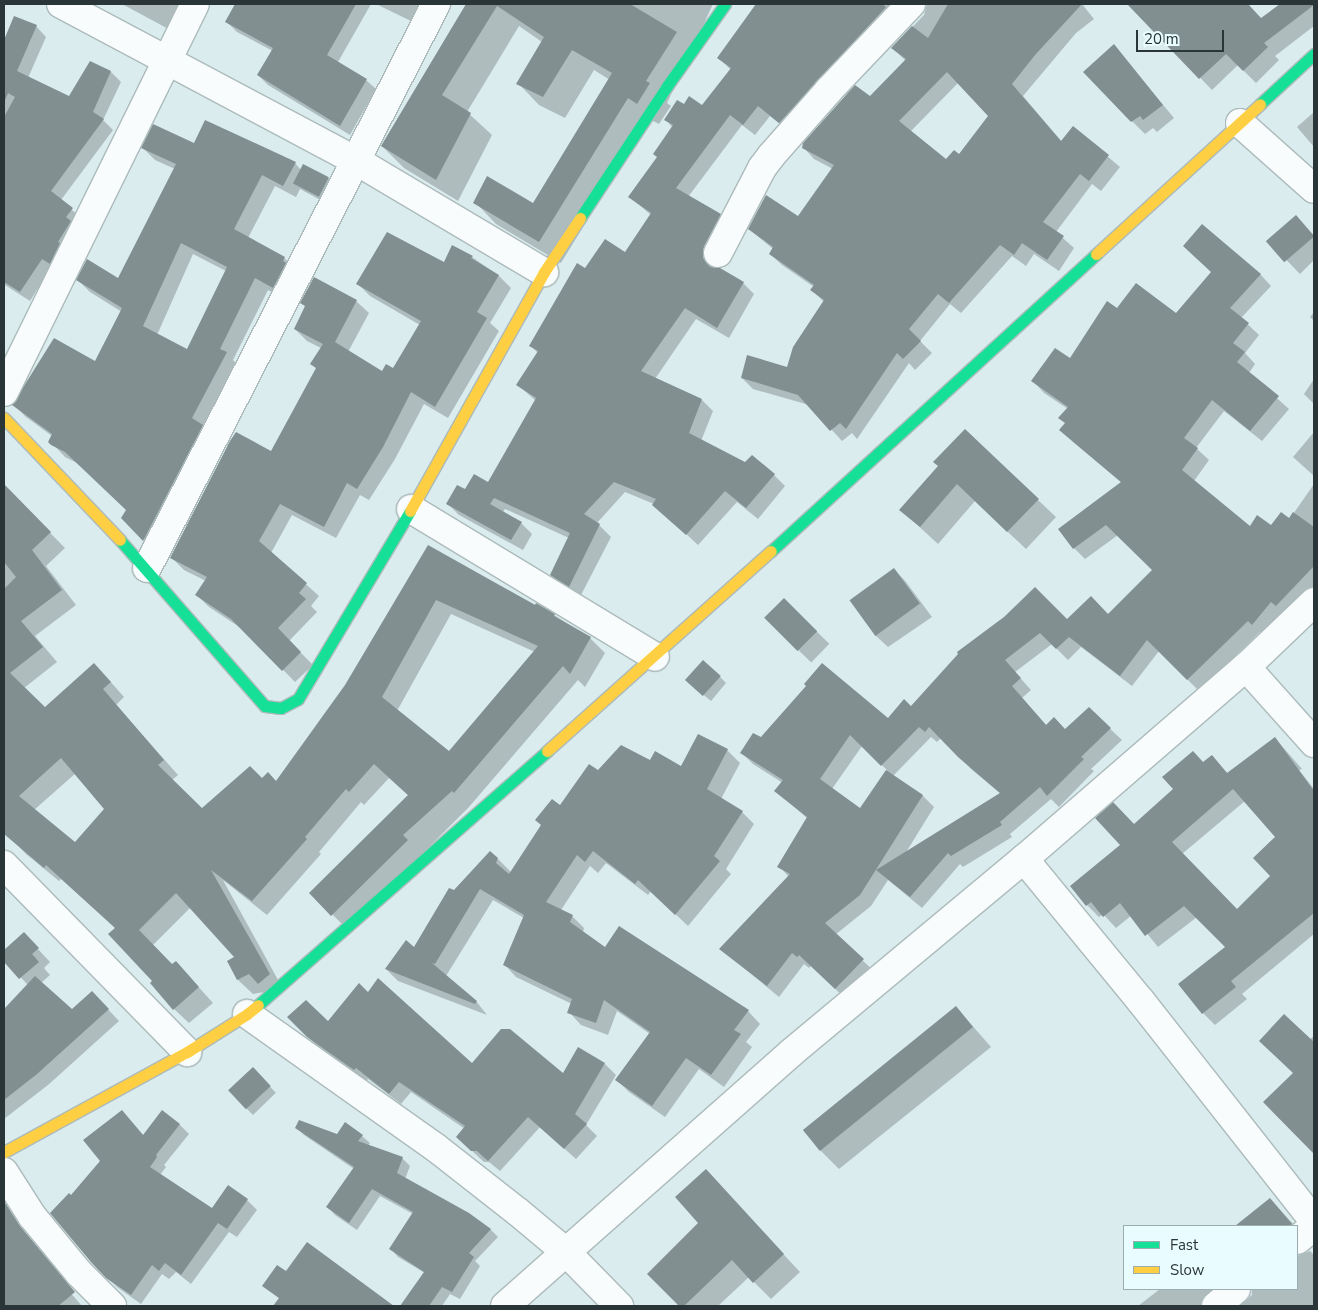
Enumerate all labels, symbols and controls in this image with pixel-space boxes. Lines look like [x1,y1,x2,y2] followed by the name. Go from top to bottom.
[1138,20,1226,52] scale bar
[1144,29,1179,49] text: 20 m
[1123,1225,1298,1290] legend
[1170,1235,1198,1255] text: Fast
[1170,1260,1204,1280] text: Slow

